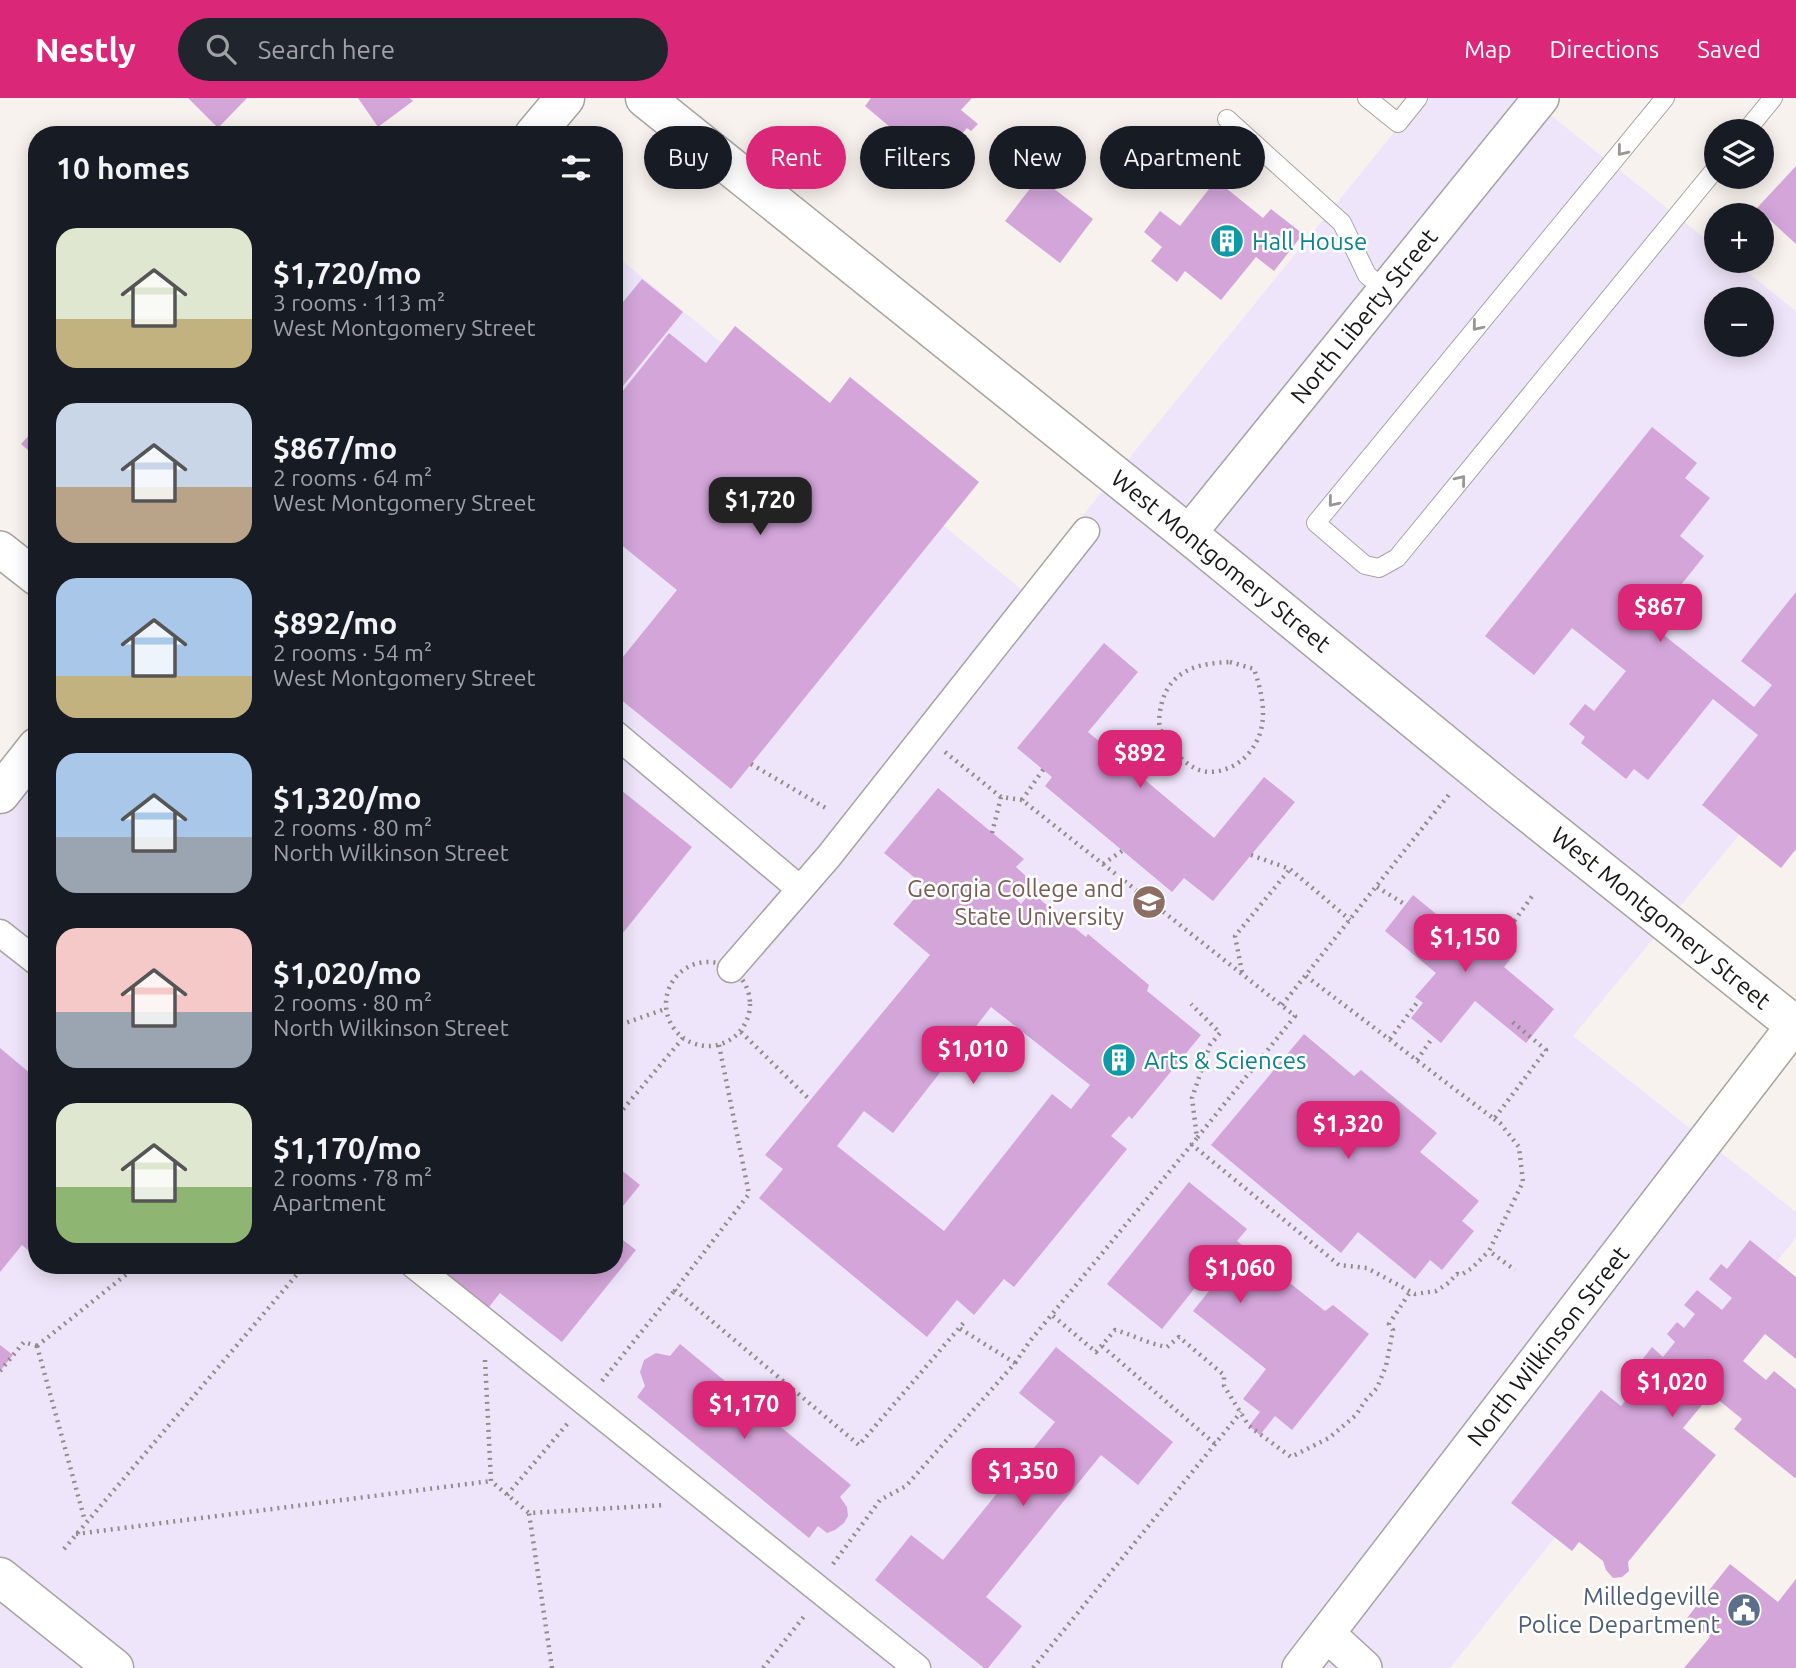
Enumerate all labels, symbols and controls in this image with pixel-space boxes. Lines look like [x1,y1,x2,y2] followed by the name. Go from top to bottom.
[178,18,668,81] search box
[202,30,240,68] icon: search
[35,31,136,68] text: Nestly
[258,35,395,64] text: Search here
[1464,36,1511,63] text: Map
[1549,36,1659,63] text: Directions
[1697,36,1761,63] text: Saved
[1704,119,1774,357] map controls
[1704,119,1774,189] button: layers
[644,126,732,189] chip: Buy
[746,126,846,189] chip: Rent
[860,126,975,189] chip: Filters
[989,126,1086,189] chip: New
[1100,126,1265,189] chip: Apartment
[1618,142,1630,155] one-way arrow
[557,149,595,187] icon: filters
[56,151,190,185] text: 10 homes
[1704,203,1774,273] button: +
[1208,222,1246,260] building icon: Hall House
[1285,223,1443,409] street label: North Liberty Street
[1252,228,1367,255] place label: Hall House
[112,256,196,340] icon: home
[273,256,422,290] text: $1,720/mo
[1704,287,1774,357] button: −
[273,290,445,315] text: 3 rooms · 113 m²
[273,315,536,340] text: West Montgomery Street
[1473,319,1486,331] one-way arrow
[112,431,196,515] icon: home
[273,431,397,465] text: $867/mo
[1106,464,1336,658] street label: West Montgomery Street
[273,465,432,490] text: 2 rooms · 64 m²
[1453,475,1465,488] one-way arrow
[703,478,817,537] pin: $1,720
[725,487,795,512] text: $1,720
[273,490,536,515] text: West Montgomery Street
[1329,494,1341,507] one-way arrow
[1619,584,1701,644] pin: $867
[1634,594,1686,619] text: $867
[112,606,196,690] icon: home
[273,606,397,640] text: $892/mo
[273,640,432,665] text: 2 rooms · 54 m²
[273,665,536,690] text: West Montgomery Street
[1099,730,1181,790] pin: $892
[1114,740,1166,765] text: $892
[112,781,196,865] icon: home
[273,781,422,815] text: $1,320/mo
[273,815,432,840] text: 2 rooms · 80 m²
[1546,821,1776,1015] street label: West Montgomery Street
[273,840,509,865] text: North Wilkinson Street
[907,875,1124,930] place label: Georgia College and State University
[1130,883,1168,921] school or university icon: Georgia College and State University
[1408,914,1522,974] pin: $1,150
[1430,924,1500,949] text: $1,150
[112,956,196,1040] icon: home
[273,956,422,990] text: $1,020/mo
[273,990,432,1015] text: 2 rooms · 80 m²
[273,1015,509,1040] text: North Wilkinson Street
[916,1026,1030,1086] pin: $1,010
[938,1036,1008,1061] text: $1,010
[1100,1041,1138,1079] building icon: Arts & Sciences
[1144,1047,1307,1074] place label: Arts & Sciences
[1291,1102,1405,1161] pin: $1,320
[1313,1111,1383,1136] text: $1,320
[112,1131,196,1215] icon: home
[273,1131,422,1165] text: $1,170/mo
[273,1165,432,1190] text: 2 rooms · 78 m²
[273,1190,386,1215] text: Apartment
[1462,1240,1635,1451] street label: North Wilkinson Street
[1183,1246,1297,1305] pin: $1,060
[1205,1255,1275,1280] text: $1,060
[1615,1360,1729,1419] pin: $1,020
[1637,1369,1707,1394] text: $1,020
[687,1382,801,1441] pin: $1,170
[709,1391,779,1416] text: $1,170
[966,1448,1080,1508] pin: $1,350
[988,1458,1058,1483] text: $1,350
[1518,1583,1721,1638] place label: Milledgeville Police Department
[1725,1591,1763,1629] public building icon: Milledgeville Police Department

